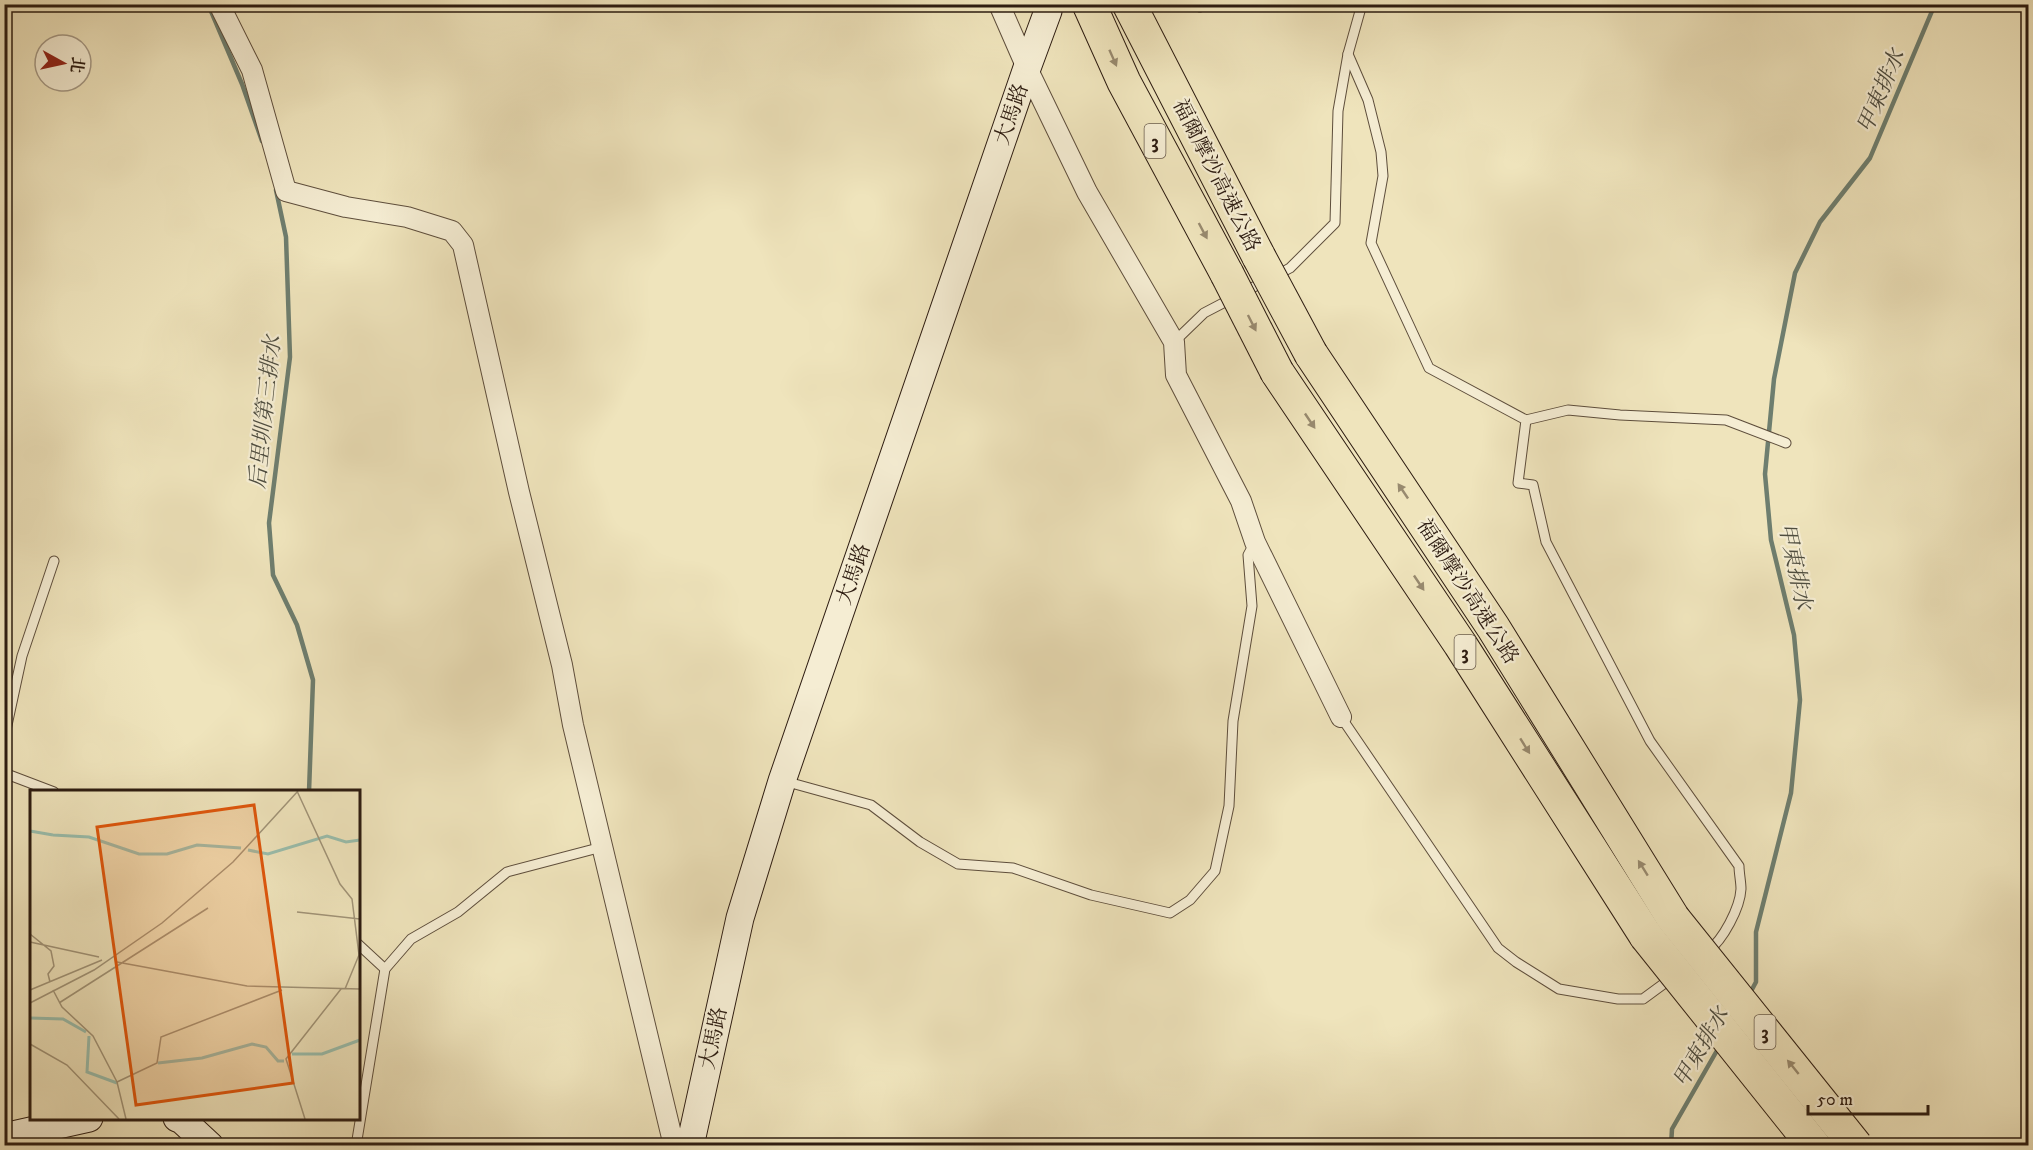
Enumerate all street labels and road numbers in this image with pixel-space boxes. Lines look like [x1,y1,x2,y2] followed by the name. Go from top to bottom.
[989,80,1034,148] street label: 大馬路
[1166,95,1266,256] street label: 福爾摩沙高速公路
[1144,124,1166,158] road number: 3
[1411,514,1524,669] street label: 福爾摩沙高速公路
[831,540,876,608] street label: 大馬路
[1454,635,1476,669] road number: 3
[695,1005,733,1072] street label: 大馬路
[1754,1015,1776,1049] road number: 3

